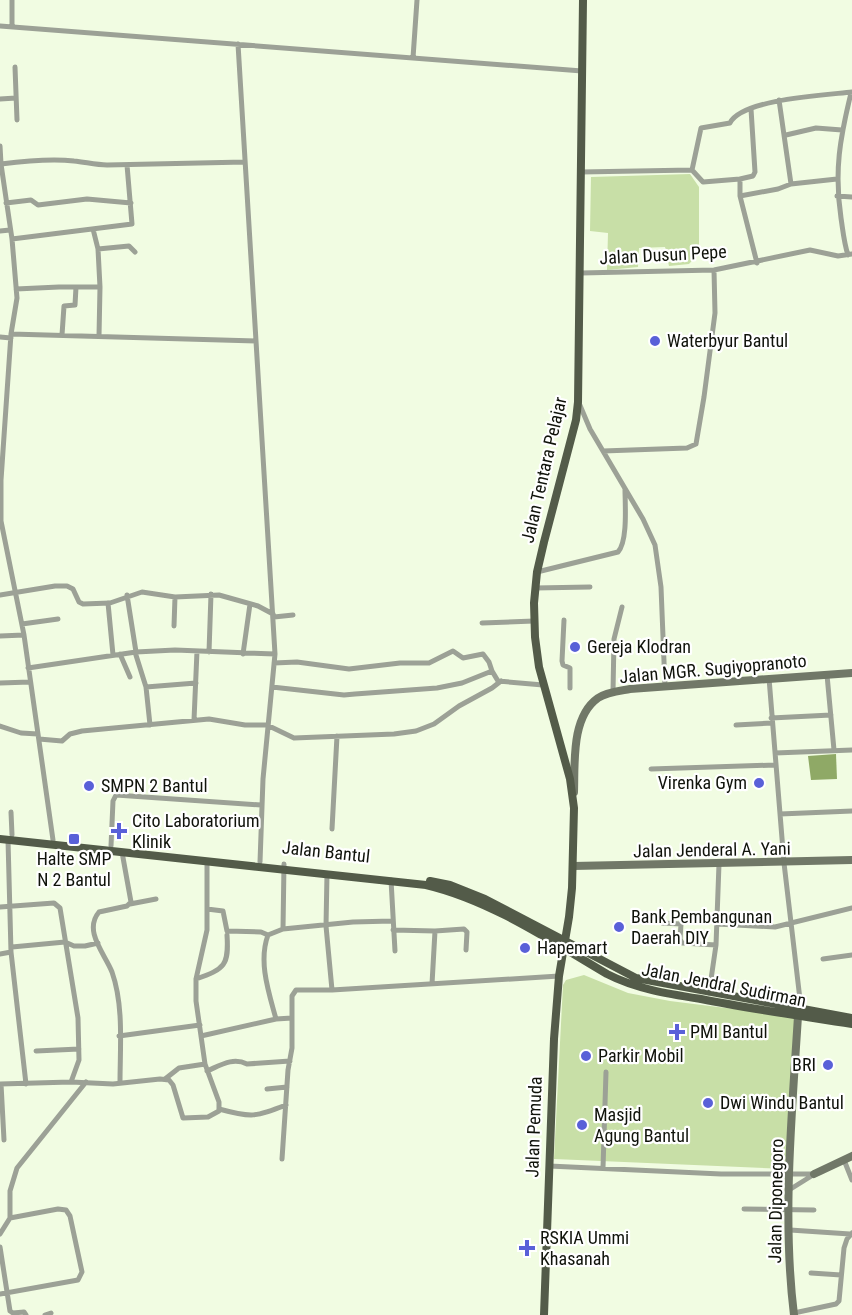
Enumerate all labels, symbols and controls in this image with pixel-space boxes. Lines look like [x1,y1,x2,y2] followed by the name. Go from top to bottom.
[599,241,727,268] street label: Jalan Dusun Pepe
[667,330,788,351] place label: Waterbyur Bantul
[648,334,662,348] marker: Waterbyur Bantul
[516,394,571,545] street label: Jalan Tentara Pelajar
[587,636,691,657] place label: Gereja Klodran
[568,640,582,654] marker: Gereja Klodran
[619,650,807,687] street label: Jalan MGR. Sugiyopranoto
[658,772,747,793] place label: Virenka Gym
[101,775,208,796] place label: SMPN 2 Bantul
[752,776,766,790] marker: Virenka Gym
[82,779,96,793] marker: SMPN 2 Bantul
[132,810,260,852] place label: Cito Laboratorium Klinik
[110,822,128,840] marker: Cito Laboratorium Klinik
[67,832,81,846] marker: Halte SMP N 2 Bantul
[281,836,371,867] street label: Jalan Bantul
[633,838,791,861] street label: Jalan Jenderal A. Yani
[37,848,111,890] place label: Halte SMP N 2 Bantul
[631,906,772,948] place label: Bank Pembangunan Daerah DIY
[612,920,626,934] marker: Bank Pembangunan Daerah DIY
[537,937,608,958] place label: Hapemart
[518,941,532,955] marker: Hapemart
[640,958,808,1011] street label: Jalan Jendral Sudirman
[690,1021,768,1042] place label: PMI Bantul
[668,1023,686,1041] marker: PMI Bantul
[598,1045,684,1066] place label: Parkir Mobil
[579,1049,593,1063] marker: Parkir Mobil
[792,1054,816,1075] place label: BRI
[821,1058,835,1072] marker: BRI
[521,1076,546,1178] street label: Jalan Pemuda
[720,1092,844,1113] place label: Dwi Windu Bantul
[701,1096,715,1110] marker: Dwi Windu Bantul
[594,1104,689,1146] place label: Masjid Agung Bantul
[575,1118,589,1132] marker: Masjid Agung Bantul
[764,1138,787,1263] street label: Jalan Diponegoro
[540,1227,629,1269] place label: RSKIA Ummi Khasanah
[518,1239,536,1257] marker: RSKIA Ummi Khasanah

